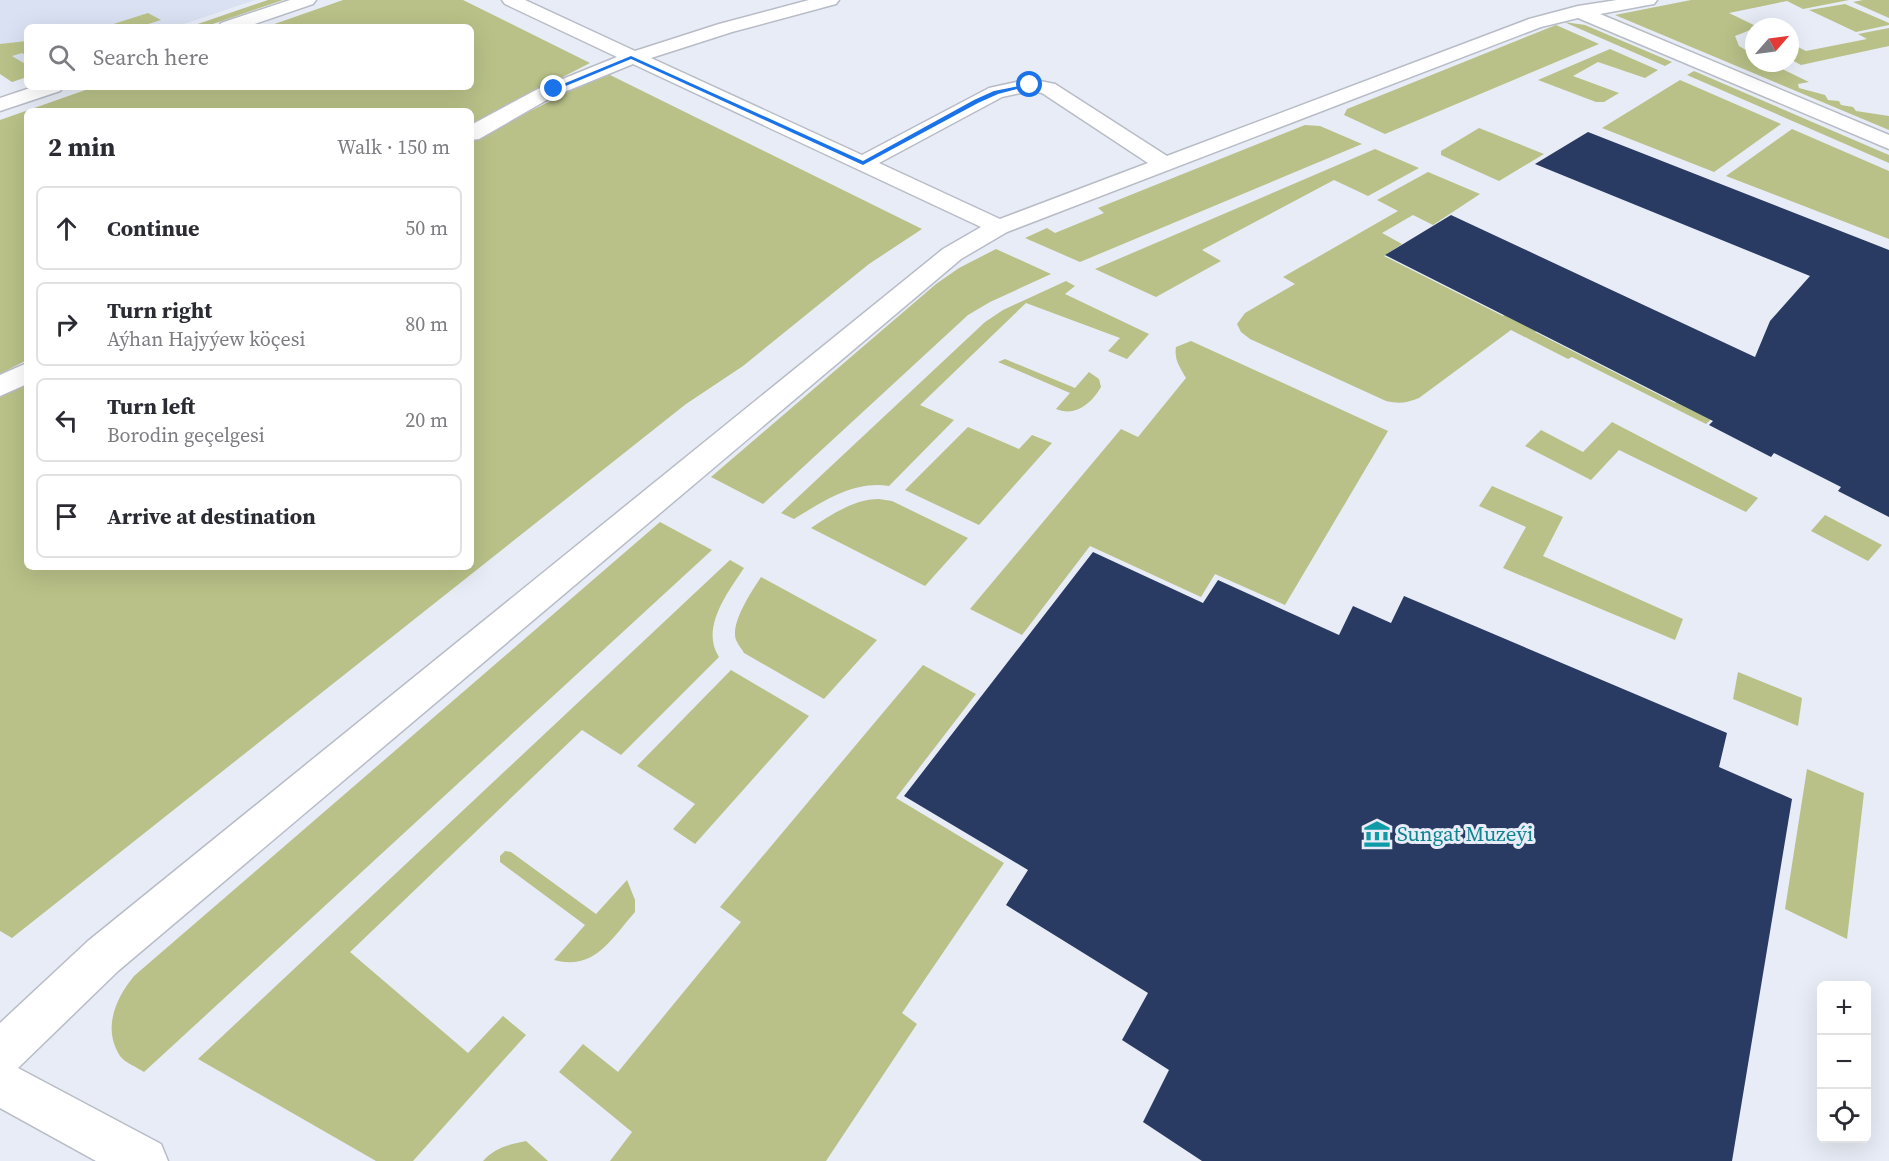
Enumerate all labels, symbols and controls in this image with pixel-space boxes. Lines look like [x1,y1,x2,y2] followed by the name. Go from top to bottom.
[1745,18,1799,72] north arrow
[24,24,474,90] search box
[45,41,78,74] icon: search
[93,42,209,72] text: Search here
[1016,71,1042,97] route start
[540,75,566,101] route end
[48,129,115,165] text: 2 min
[337,133,450,161] text: Walk · 150 m
[50,212,83,245] icon: ahead
[107,213,200,243] text: Continue
[405,214,448,242] text: 50 m
[107,295,212,325] text: Turn right
[50,308,83,341] icon: right
[405,310,448,338] text: 80 m
[107,325,305,353] text: Aýhan Hajyýew köçesi
[107,391,195,421] text: Turn left
[50,404,83,437] icon: left
[405,406,448,434] text: 20 m
[107,421,265,449] text: Borodin geçelgesi
[50,500,83,533] icon: arrive
[107,501,316,531] text: Arrive at destination
[1362,819,1392,849] museum icon: Sungat Muzeýi
[1397,819,1533,848] place label: Sungat Muzeýi
[1817,981,1871,1143] map controls
[1817,981,1871,1035] button: +
[1817,1035,1871,1089] button: −
[1817,1089,1871,1143] button: locate

